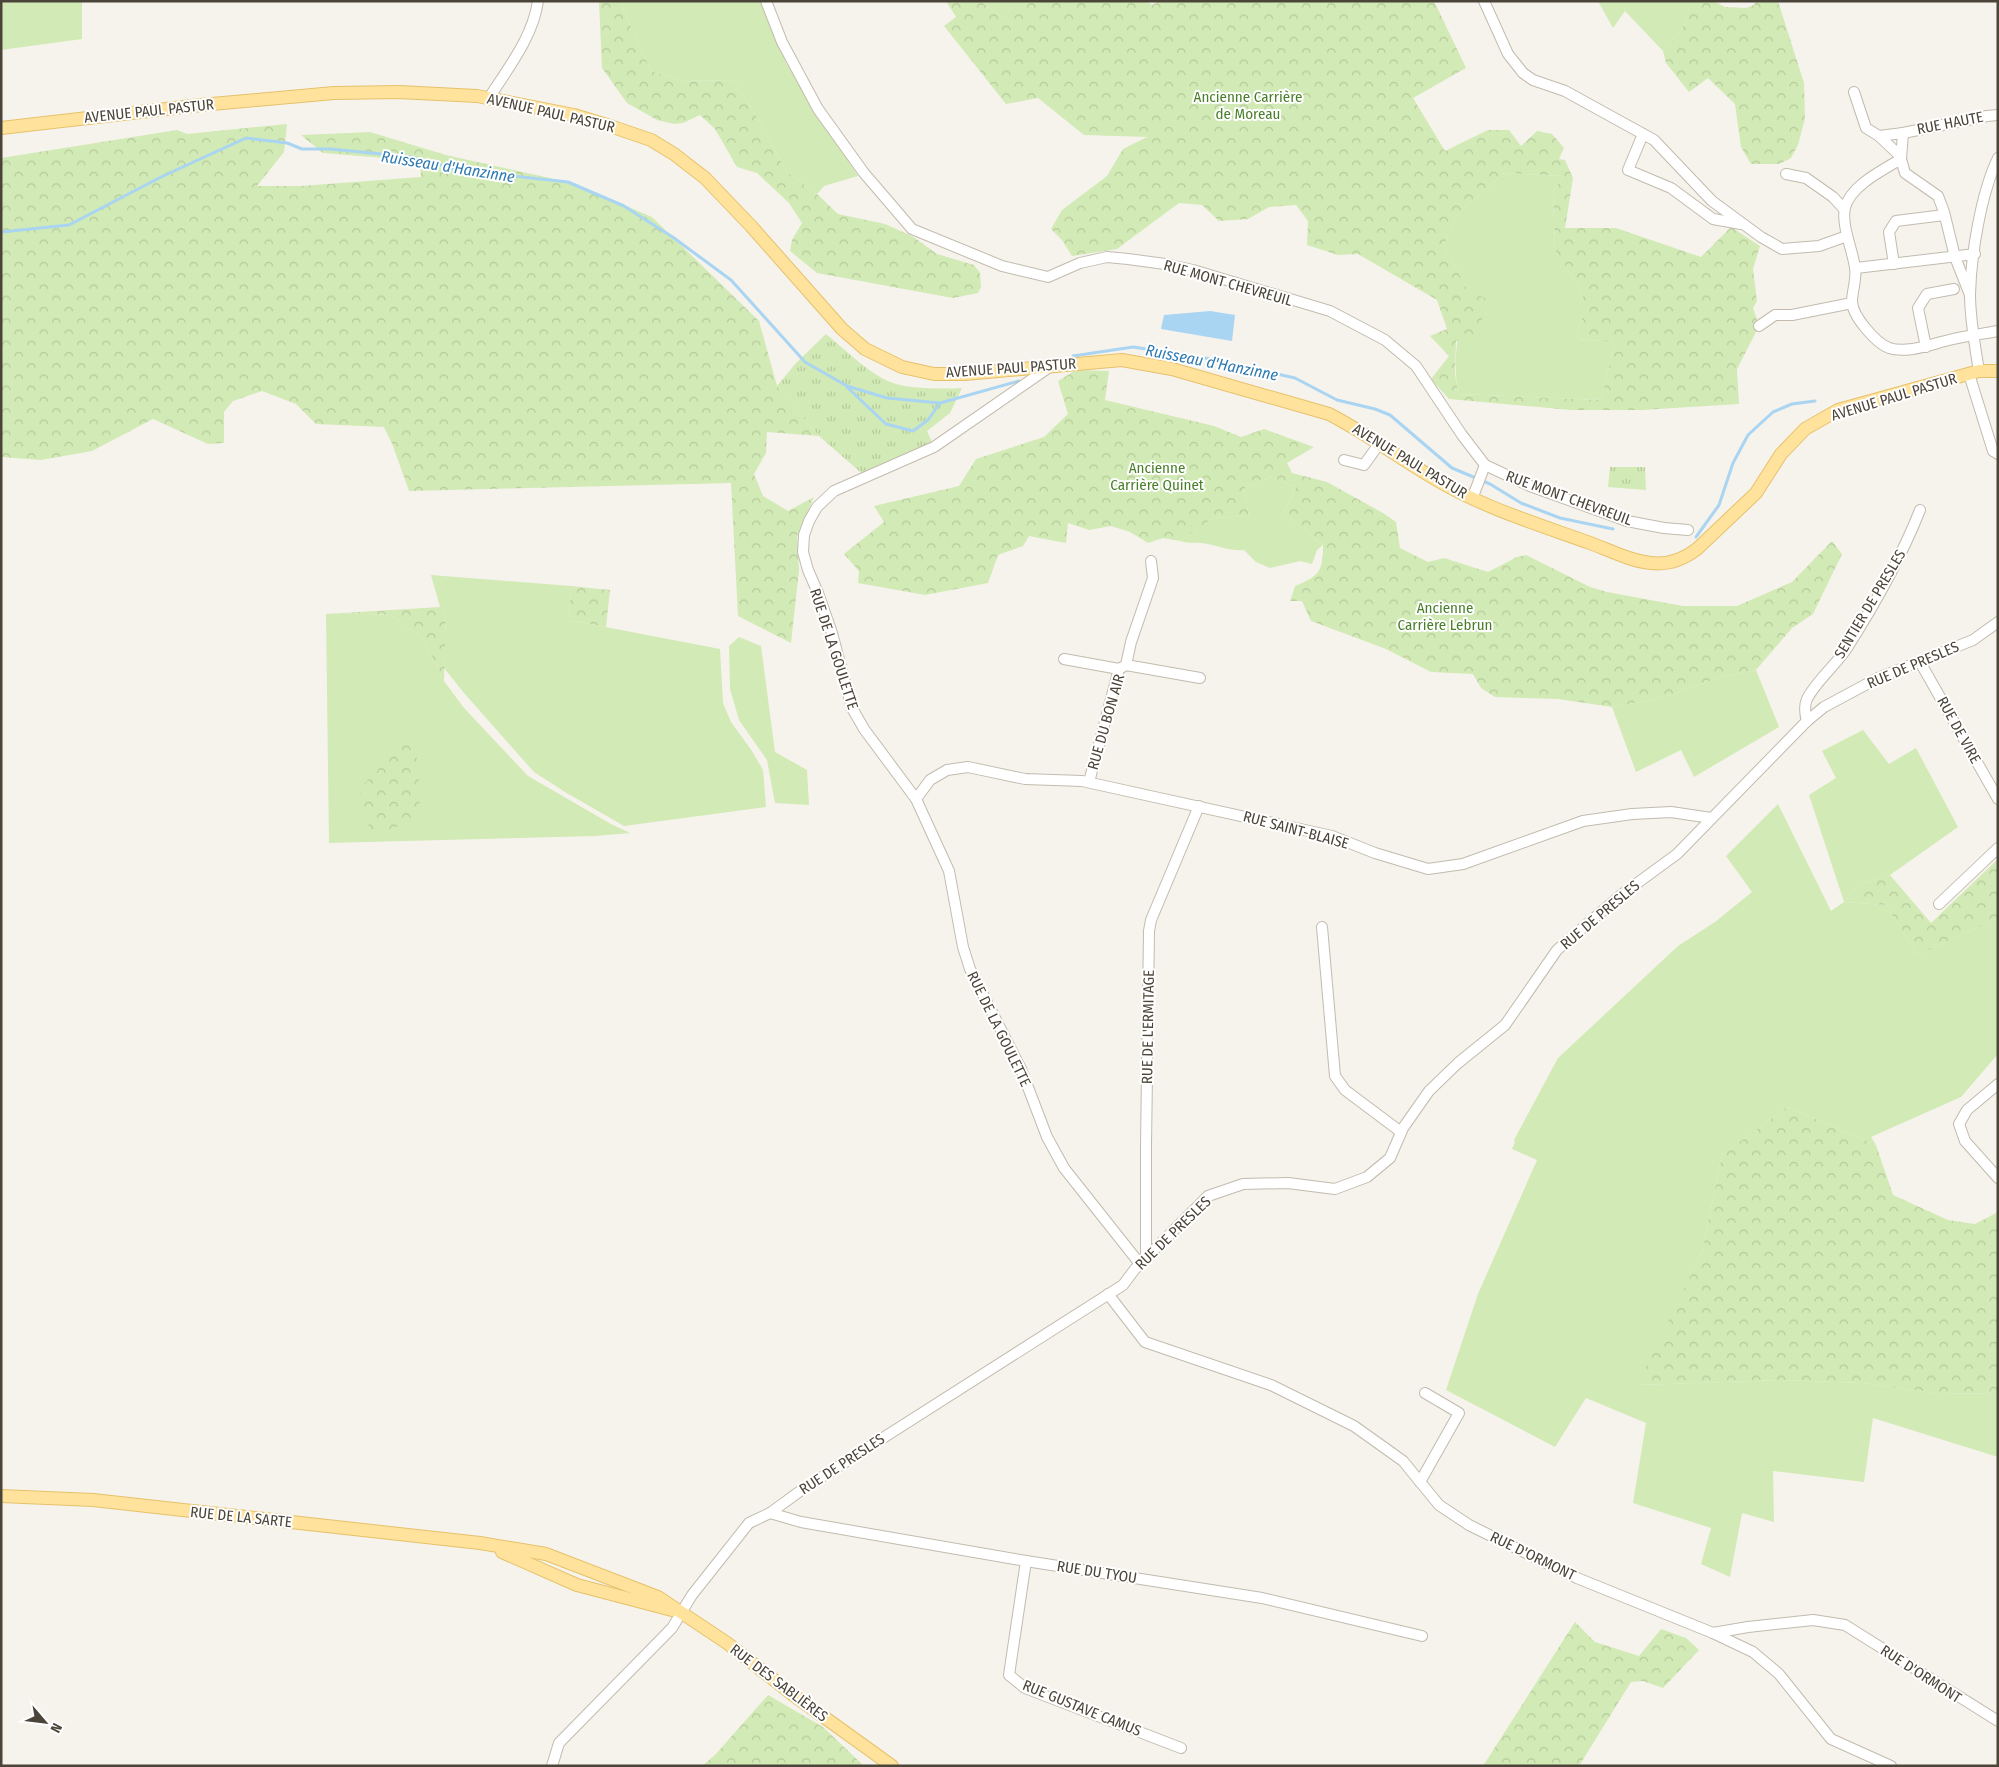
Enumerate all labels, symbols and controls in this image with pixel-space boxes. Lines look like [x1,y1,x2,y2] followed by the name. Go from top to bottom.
[1194,88,1302,123] park label: Ancienne Carrière de Moreau
[485,90,617,136] street label: AVENUE PAUL PASTUR
[83,95,215,127] street label: AVENUE PAUL PASTUR
[1915,108,1985,138] street label: RUE HAUTE
[380,147,516,186] water label: Ruisseau d'Hanzinne
[1162,256,1295,310] street label: RUE MONT CHEVREUIL
[1144,340,1280,385] water label: Ruisseau d'Hanzinne
[945,354,1077,382] street label: AVENUE PAUL PASTUR
[1829,369,1959,425] street label: AVENUE PAUL PASTUR
[1349,420,1471,502] street label: AVENUE PAUL PASTUR
[1110,459,1204,494] park label: Ancienne Carrière Quinet
[1503,467,1635,529] street label: RUE MONT CHEVREUIL
[1830,546,1910,662] street label: SENTIER DE PRESLES
[806,586,862,712] street label: RUE DE LA GOULETTE
[1398,599,1492,634] park label: Ancienne Carrière Lebrun
[1864,638,1962,692] street label: RUE DE PRESLES
[1084,672,1128,772] street label: RUE DU BON AIR
[1933,693,1985,767] street label: RUE DE VIRE
[1241,807,1351,853] street label: RUE SAINT-BLAISE
[1557,877,1643,953] street label: RUE DE PRESLES
[963,968,1035,1090] street label: RUE DE LA GOULETTE
[1138,970,1158,1084] street label: RUE DE L'ERMITAGE
[1131,1192,1215,1274] street label: RUE DE PRESLES
[796,1430,888,1498] street label: RUE DE PRESLES
[189,1503,293,1531] street label: RUE DE LA SARTE
[1487,1528,1579,1584] street label: RUE D'ORMONT
[1056,1557,1138,1587] street label: RUE DU TYOU
[727,1640,831,1726] street label: RUE DES SABLIÈRES
[1877,1641,1965,1707] street label: RUE D'ORMONT
[1020,1676,1144,1740] street label: RUE GUSTAVE CAMUS
[20,1697,70,1747] north arrow
[47,1720,66,1736] text: N

